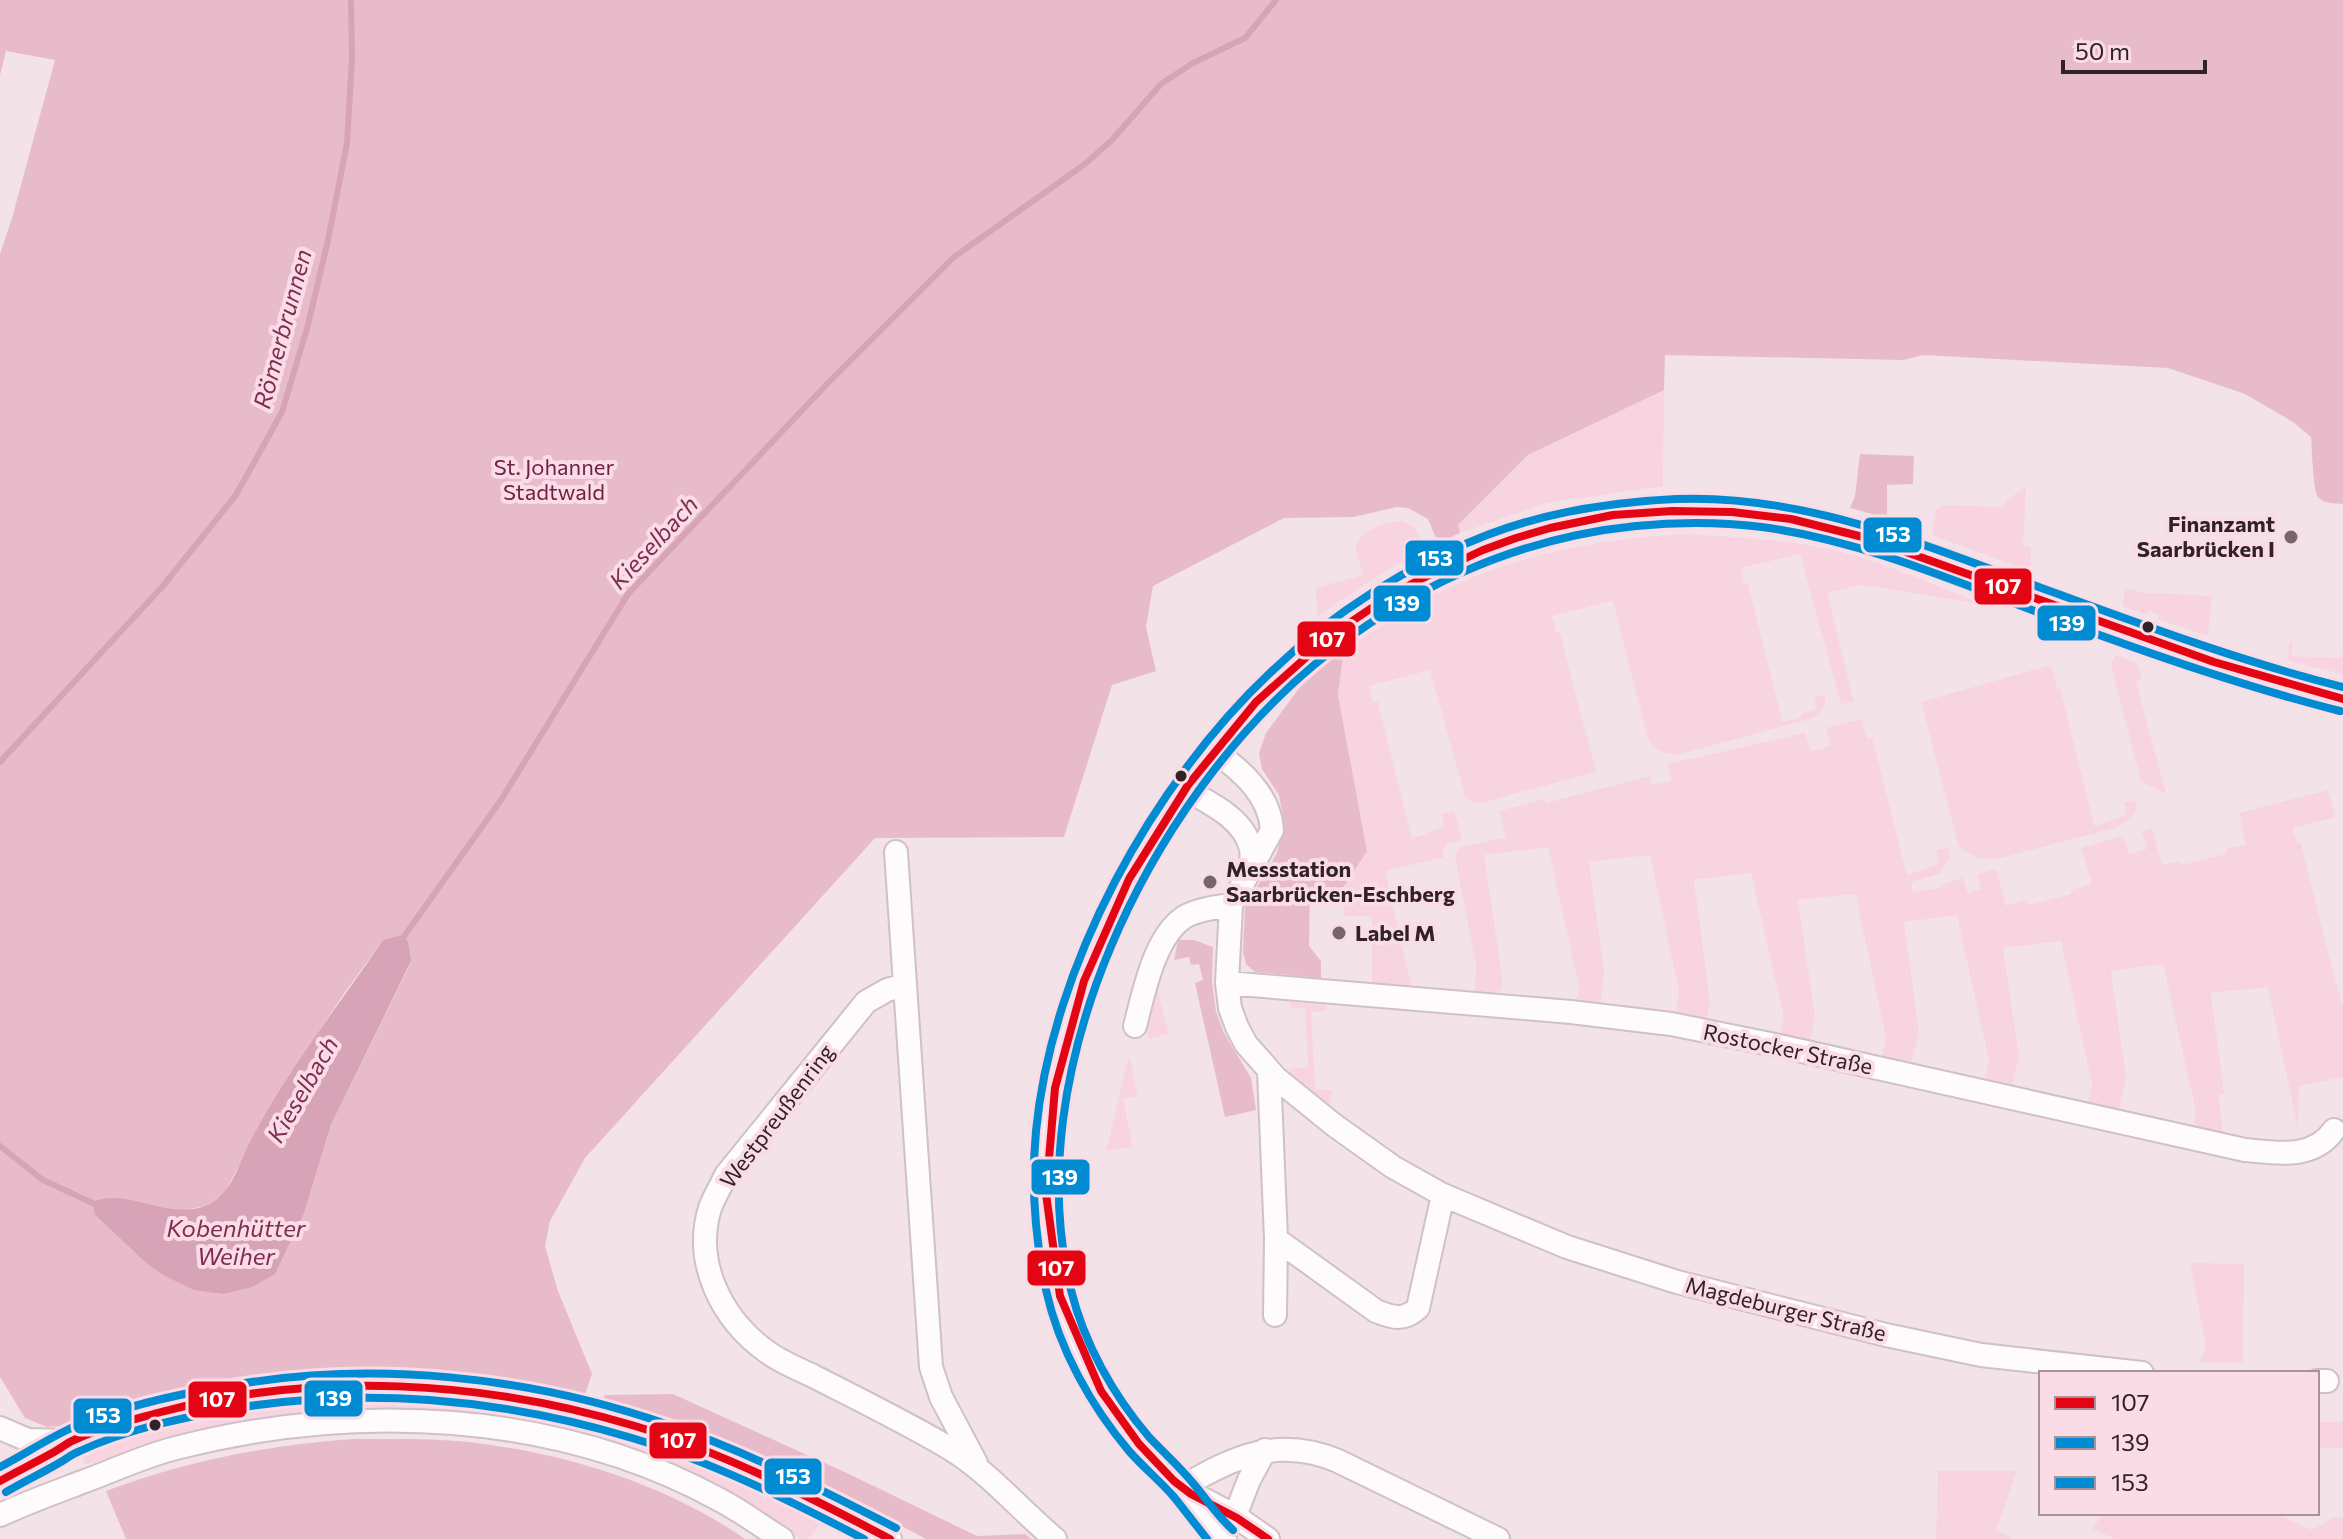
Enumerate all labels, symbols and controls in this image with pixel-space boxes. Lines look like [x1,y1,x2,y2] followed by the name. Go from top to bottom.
[2063,24,2205,74] scale bar
[2075,36,2130,65] text: 50 m
[246,246,317,412] water label: Römerbrunnen
[494,453,614,505] park label: St. Johanner Stadtwald
[602,489,703,595] water label: Kieselbach
[2137,510,2275,562] place label: Finanzamt Saarbrücken I
[1862,516,1923,554] line badge: 153
[1875,520,1911,547] text: 153
[2282,528,2300,546] marker: Finanzamt Saarbrücken I
[1404,539,1465,577] line badge: 153
[1417,544,1453,571] text: 153
[1973,567,2033,606] line badge: 107
[1985,572,2021,599] text: 107
[1372,584,1432,623] line badge: 139
[1384,589,1420,616] text: 139
[2036,604,2097,642] line badge: 139
[2049,609,2085,636] text: 139
[2140,619,2156,635] unlabelled marker
[1296,620,1357,658] line badge: 107
[1309,625,1345,652] text: 107
[1173,768,1189,784] unlabelled marker
[1226,855,1455,907] place label: Messstation Saarbrücken-Eschberg
[1201,873,1219,891] marker: Messstation Saarbrücken-Eschberg
[1355,919,1435,946] place label: Label M
[1330,924,1348,942] marker: Label M
[1701,1017,1875,1080] street label: Rostocker Straße
[260,1031,344,1147] water label: Kieselbach
[714,1038,840,1193] street label: Westpreußenring
[1030,1158,1091,1196] line badge: 139
[1042,1163,1078,1190] text: 139
[167,1213,307,1270] water label: Kobenhütter Weiher
[1026,1249,1087,1287] line badge: 107
[1038,1254,1074,1281] text: 107
[1683,1271,1889,1346] street label: Magdeburger Straße
[2039,1371,2319,1515] legend
[303,1379,364,1418] line badge: 139
[187,1380,248,1419] line badge: 107
[316,1384,352,1411] text: 139
[199,1385,235,1412] text: 107
[2111,1387,2150,1416] text: 107
[72,1397,133,1435] line badge: 153
[85,1401,121,1428] text: 153
[147,1417,163,1433] unlabelled marker
[648,1421,708,1460] line badge: 107
[660,1426,696,1453] text: 107
[2111,1427,2150,1456] text: 139
[763,1457,823,1496] line badge: 153
[775,1462,811,1489] text: 153
[2111,1467,2149,1496] text: 153

